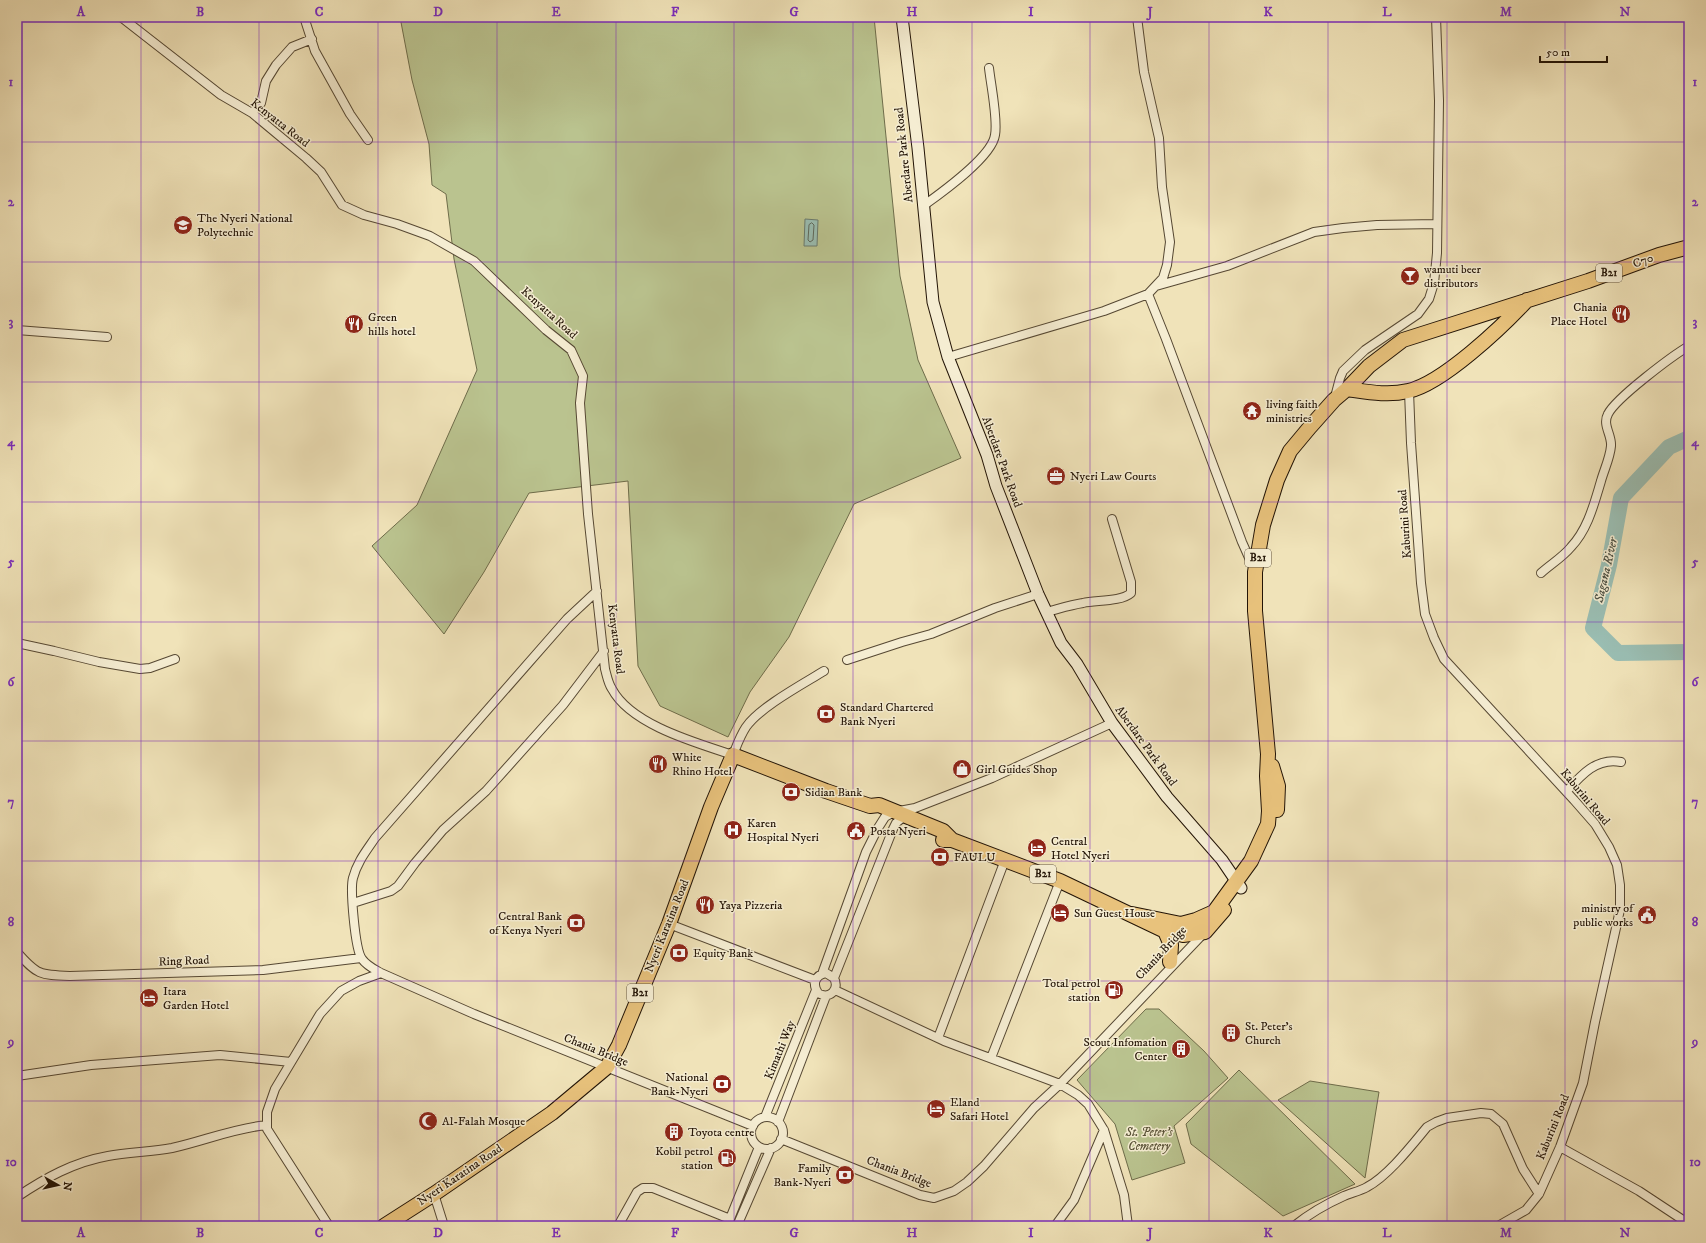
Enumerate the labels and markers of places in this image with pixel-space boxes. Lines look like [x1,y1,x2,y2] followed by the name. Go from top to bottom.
[197,211,293,240] place label: The Nyeri National Polytechnic
[172,214,194,236] school or university icon: The Nyeri National Polytechnic
[1423,262,1482,291] place label: wamuti beer distributors
[1399,265,1421,287] bar icon: wamuti beer distributors
[1551,300,1608,329] place label: Chania Place Hotel
[1610,303,1632,325] restaurant icon: Chania Place Hotel
[368,310,416,339] place label: Green hills hotel
[343,313,365,335] restaurant icon: Green hills hotel
[1266,397,1319,426] place label: living faith ministries
[1241,400,1263,422] temple icon: living faith ministries
[1045,465,1067,487] office icon: Nyeri Law Courts
[1070,469,1156,484] place label: Nyeri Law Courts
[840,700,934,729] place label: Standard Chartered Bank Nyeri
[815,703,837,725] bank icon: Standard Chartered Bank Nyeri
[671,750,733,779] place label: White Rhino Hotel
[647,753,669,775] restaurant icon: White Rhino Hotel
[951,758,973,780] shop icon: Girl Guides Shop
[976,762,1057,777] place label: Girl Guides Shop
[780,781,802,803] bank icon: Sidian Bank
[805,785,862,800] place label: Sidian Bank
[747,816,819,845] place label: Karen Hospital Nyeri
[722,819,744,841] hospital icon: Karen Hospital Nyeri
[845,820,867,842] public building icon: Posta Nyeri
[870,824,926,839] place label: Posta Nyeri
[1051,834,1110,863] place label: Central Hotel Nyeri
[1026,837,1048,859] hotel icon: Central Hotel Nyeri
[929,846,951,868] bank icon: FAULU
[954,850,996,865] place label: FAULU
[694,894,716,916] restaurant icon: Yaya Pizzeria
[719,898,783,913] place label: Yaya Pizzeria
[1572,901,1635,930] place label: ministry of public works
[1049,902,1071,924] hotel icon: Sun Guest House
[1636,904,1658,926] public building icon: ministry of public works
[1074,906,1155,921] place label: Sun Guest House
[489,909,562,938] place label: Central Bank of Kenya Nyeri
[565,912,587,934] bank icon: Central Bank of Kenya Nyeri
[668,942,690,964] bank icon: Equity Bank
[693,946,753,961] place label: Equity Bank
[1043,976,1101,1005] place label: Total petrol station
[1103,979,1125,1001] fuel station icon: Total petrol station
[163,984,229,1013] place label: Itara Garden Hotel
[138,987,160,1009] hotel icon: Itara Garden Hotel
[1245,1019,1293,1048] place label: St. Peter's Church
[1220,1022,1242,1044] building icon: St. Peter's Church
[1084,1035,1168,1064] place label: Scout Infomation Center
[1170,1038,1192,1060] building icon: Scout Infomation Center
[650,1070,708,1099] place label: National Bank-Nyeri
[711,1073,733,1095] bank icon: National Bank-Nyeri
[950,1095,1009,1124] place label: Eland Safari Hotel
[925,1098,947,1120] hotel icon: Eland Safari Hotel
[417,1110,439,1132] mosque icon: Al-Falah Mosque
[442,1114,525,1129] place label: Al-Falah Mosque
[663,1121,685,1143] building icon: Toyota centre
[688,1125,754,1140] place label: Toyota centre
[655,1144,714,1173] place label: Kobil petrol station
[716,1147,738,1169] fuel station icon: Kobil petrol station
[773,1161,831,1190] place label: Family Bank-Nyeri
[834,1164,856,1186] bank icon: Family Bank-Nyeri

